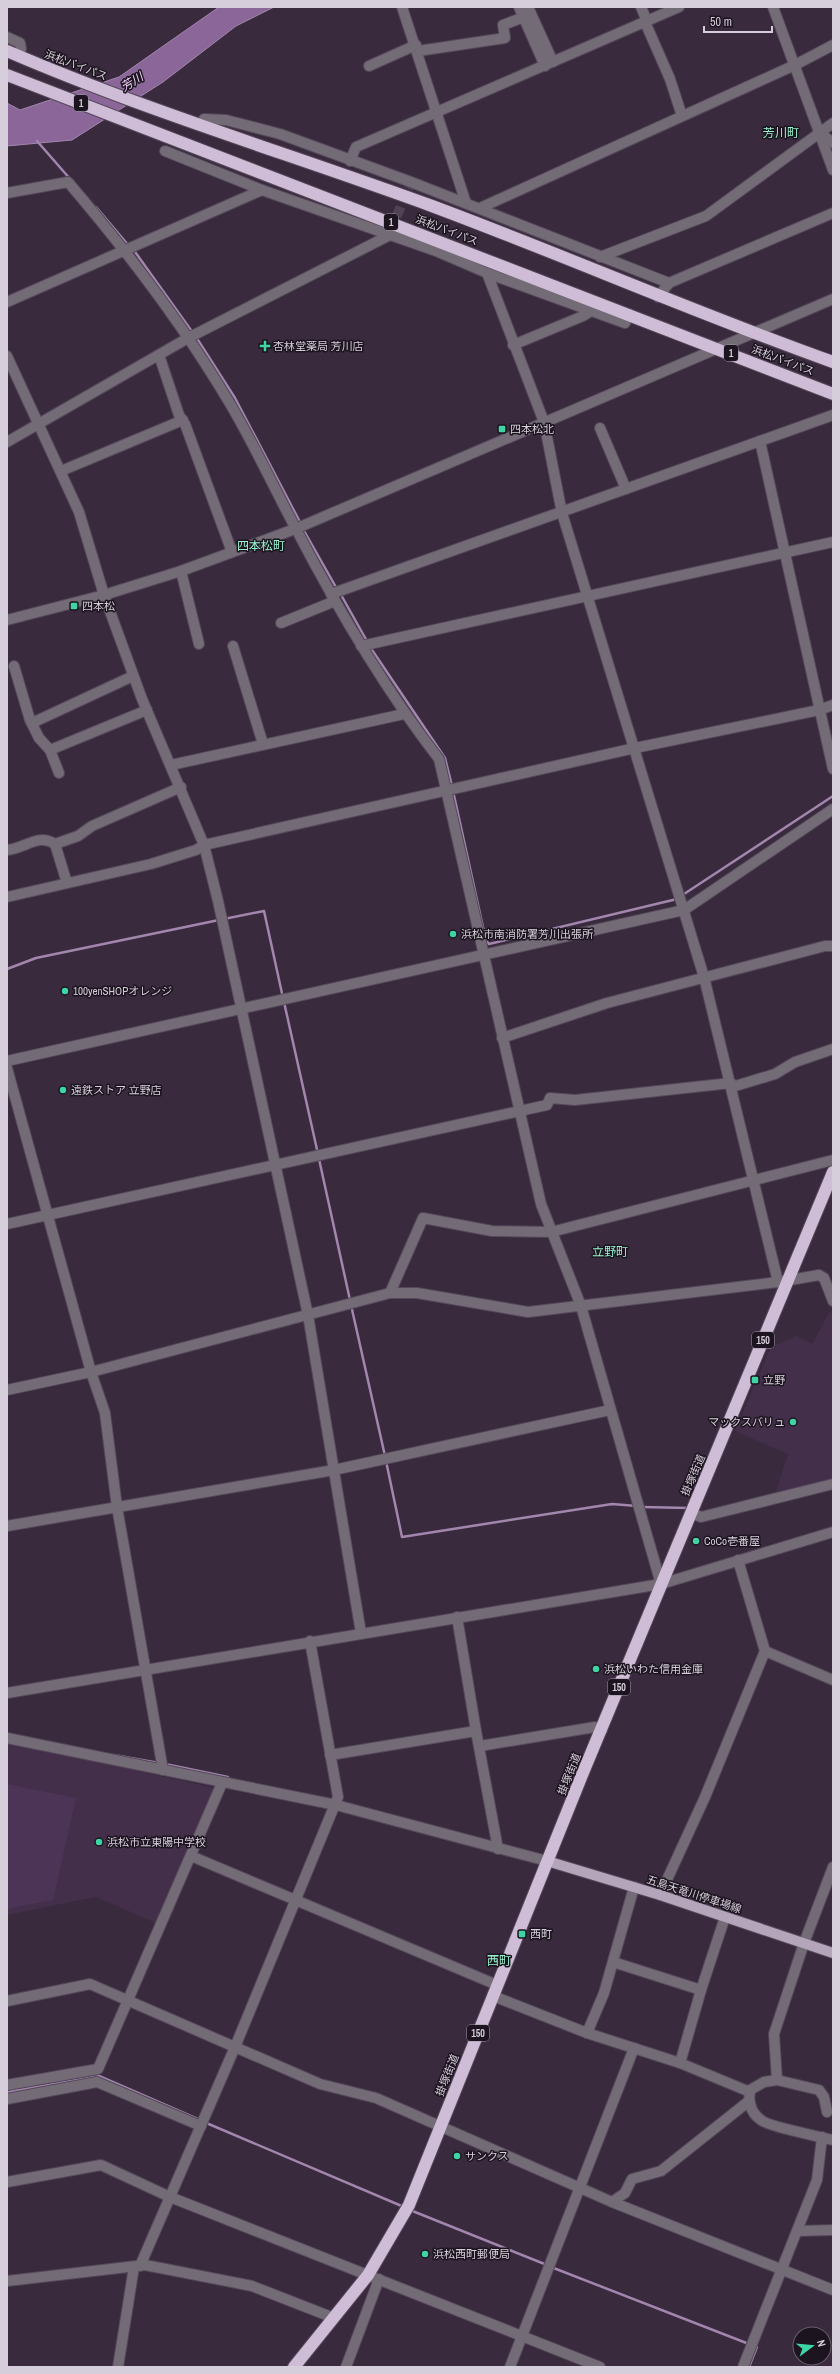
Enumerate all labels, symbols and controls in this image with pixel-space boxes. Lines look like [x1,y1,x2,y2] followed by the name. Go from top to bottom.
[704,8,772,34] scale bar
[710,14,732,30] text: 50 m
[43,47,109,83] street label: 浜松バイパス
[118,68,148,95] water label: 芳川
[74,95,88,111] road number: 1
[763,125,799,141] district label: 芳川町
[414,212,480,248] street label: 浜松バイパス
[384,214,398,230] road number: 1
[273,339,364,353] place label: 杏林堂薬局 芳川店
[260,341,270,351] marker: 杏林堂薬局 芳川店
[750,342,816,378] street label: 浜松バイパス
[724,345,738,361] road number: 1
[510,422,554,436] place label: 四本松北
[497,424,507,434] marker: 四本松北
[237,538,285,554] district label: 四本松町
[82,599,115,613] place label: 四本松
[69,601,79,611] marker: 四本松
[461,927,594,941] place label: 浜松市南消防署芳川出張所
[448,929,458,939] marker: 浜松市南消防署芳川出張所
[73,984,172,998] place label: 100yenSHOPオレンジ
[60,986,70,996] marker: 100yenSHOPオレンジ
[71,1083,162,1097] place label: 遠鉄ストア 立野店
[58,1085,68,1095] marker: 遠鉄ストア 立野店
[592,1244,628,1260] district label: 立野町
[752,1332,774,1348] road number: 150
[763,1373,785,1387] place label: 立野
[750,1375,760,1385] marker: 立野
[708,1415,785,1429] place label: マックスバリュ
[788,1417,798,1427] marker: マックスバリュ
[678,1452,708,1498] street label: 掛塚街道
[704,1534,760,1548] place label: CoCo壱番屋
[691,1536,701,1546] marker: CoCo壱番屋
[604,1662,703,1676] place label: 浜松いわた信用金庫
[591,1664,601,1674] marker: 浜松いわた信用金庫
[608,1679,630,1695] road number: 150
[554,1751,584,1797] street label: 掛塚街道
[107,1835,206,1849] place label: 浜松市立東陽中学校
[94,1837,104,1847] marker: 浜松市立東陽中学校
[645,1872,743,1916] street label: 五島天竜川停車場線
[530,1927,552,1941] place label: 西町
[517,1929,527,1939] marker: 西町
[487,1953,511,1969] district label: 西町
[467,2025,489,2041] road number: 150
[432,2052,462,2098] street label: 掛塚街道
[465,2149,509,2163] place label: サンクス
[452,2151,462,2161] marker: サンクス
[433,2247,510,2261] place label: 浜松西町郵便局
[420,2249,430,2259] marker: 浜松西町郵便局
[792,2326,832,2366] north arrow
[814,2338,829,2348] text: N

